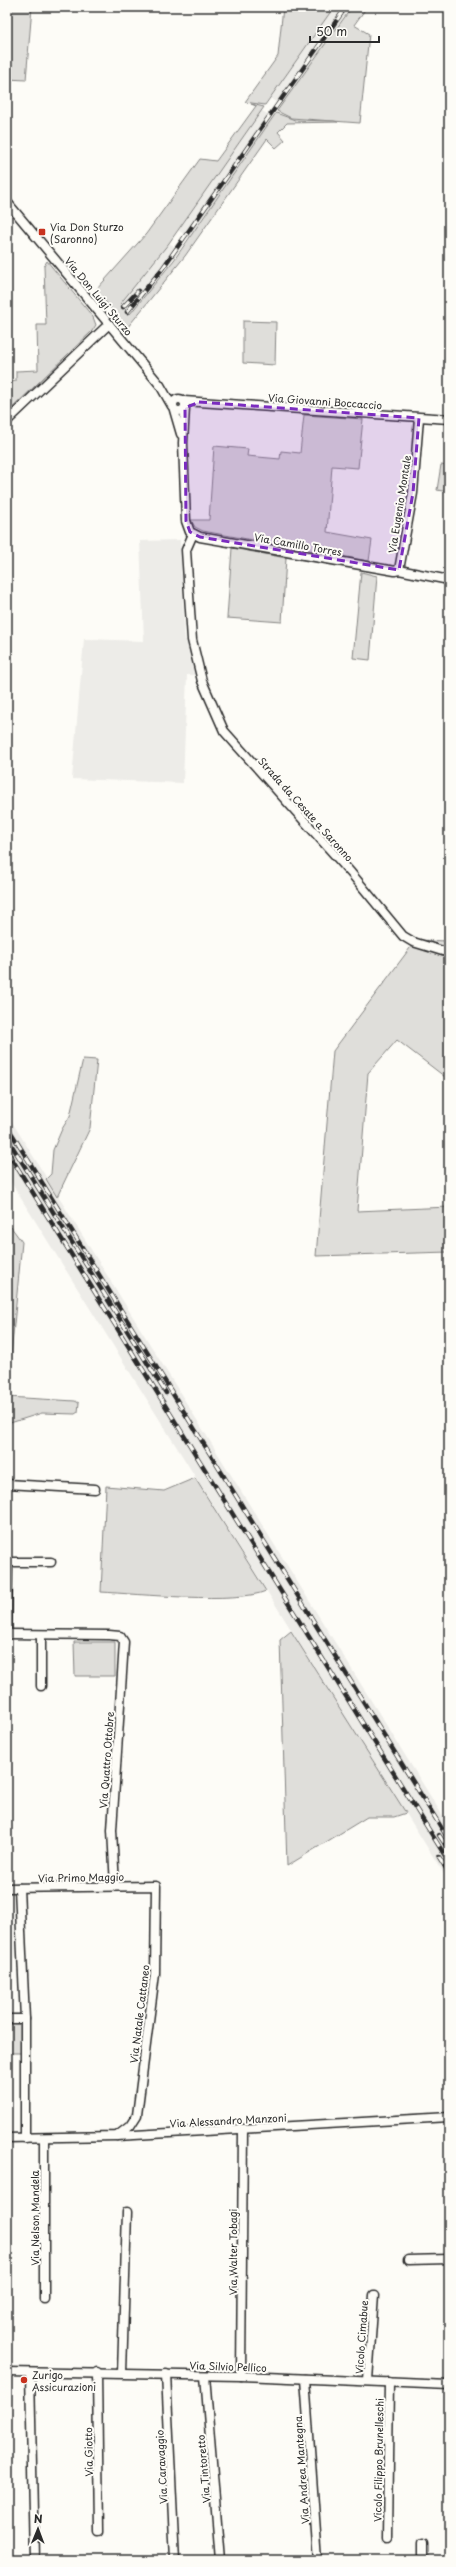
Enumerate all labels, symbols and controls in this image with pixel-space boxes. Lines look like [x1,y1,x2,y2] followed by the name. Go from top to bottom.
[310,18,379,44] scale bar
[316,22,347,40] text: 50 m
[50,219,124,246] place label: Via Don Sturzo (Saronno)
[37,227,47,237] marker: Via Don Sturzo (Saronno)
[62,253,137,339] street label: Via Don Luigi Sturzo
[267,390,383,412] street label: Via Giovanni Boccaccio
[384,453,414,554] street label: Via Eugenio Montale
[253,529,343,559] street label: Via Camillo Torres
[255,754,357,865] street label: Strada da Cesate a Saronno
[95,1710,117,1809] street label: Via Quattro Ottobre
[38,1869,125,1885] street label: Via Primo Maggio
[126,1963,153,2064] street label: Via Natale Cattaneo
[169,2109,287,2131] street label: Via Alessandro Manzoni
[27,2169,42,2266] street label: Via Nelson Mandela
[225,2208,240,2295] street label: Via Walter Tobagi
[351,2299,371,2374] street label: Vicolo Cimabue
[189,2357,267,2375] street label: Via Silvio Pellico
[32,2367,96,2394] place label: Zurigo Assicurazioni
[19,2375,29,2385] marker: Zurigo Assicurazioni
[369,2398,387,2522] street label: Vicolo Filippo Brunelleschi
[290,2415,312,2525] street label: Via Andrea Mantegna
[80,2427,96,2477] street label: Via Giotto
[152,2429,170,2504] street label: Via Caravaggio
[193,2434,213,2504] street label: Via Tintoretto
[18,2509,58,2549] north arrow
[34,2510,43,2527] text: N

